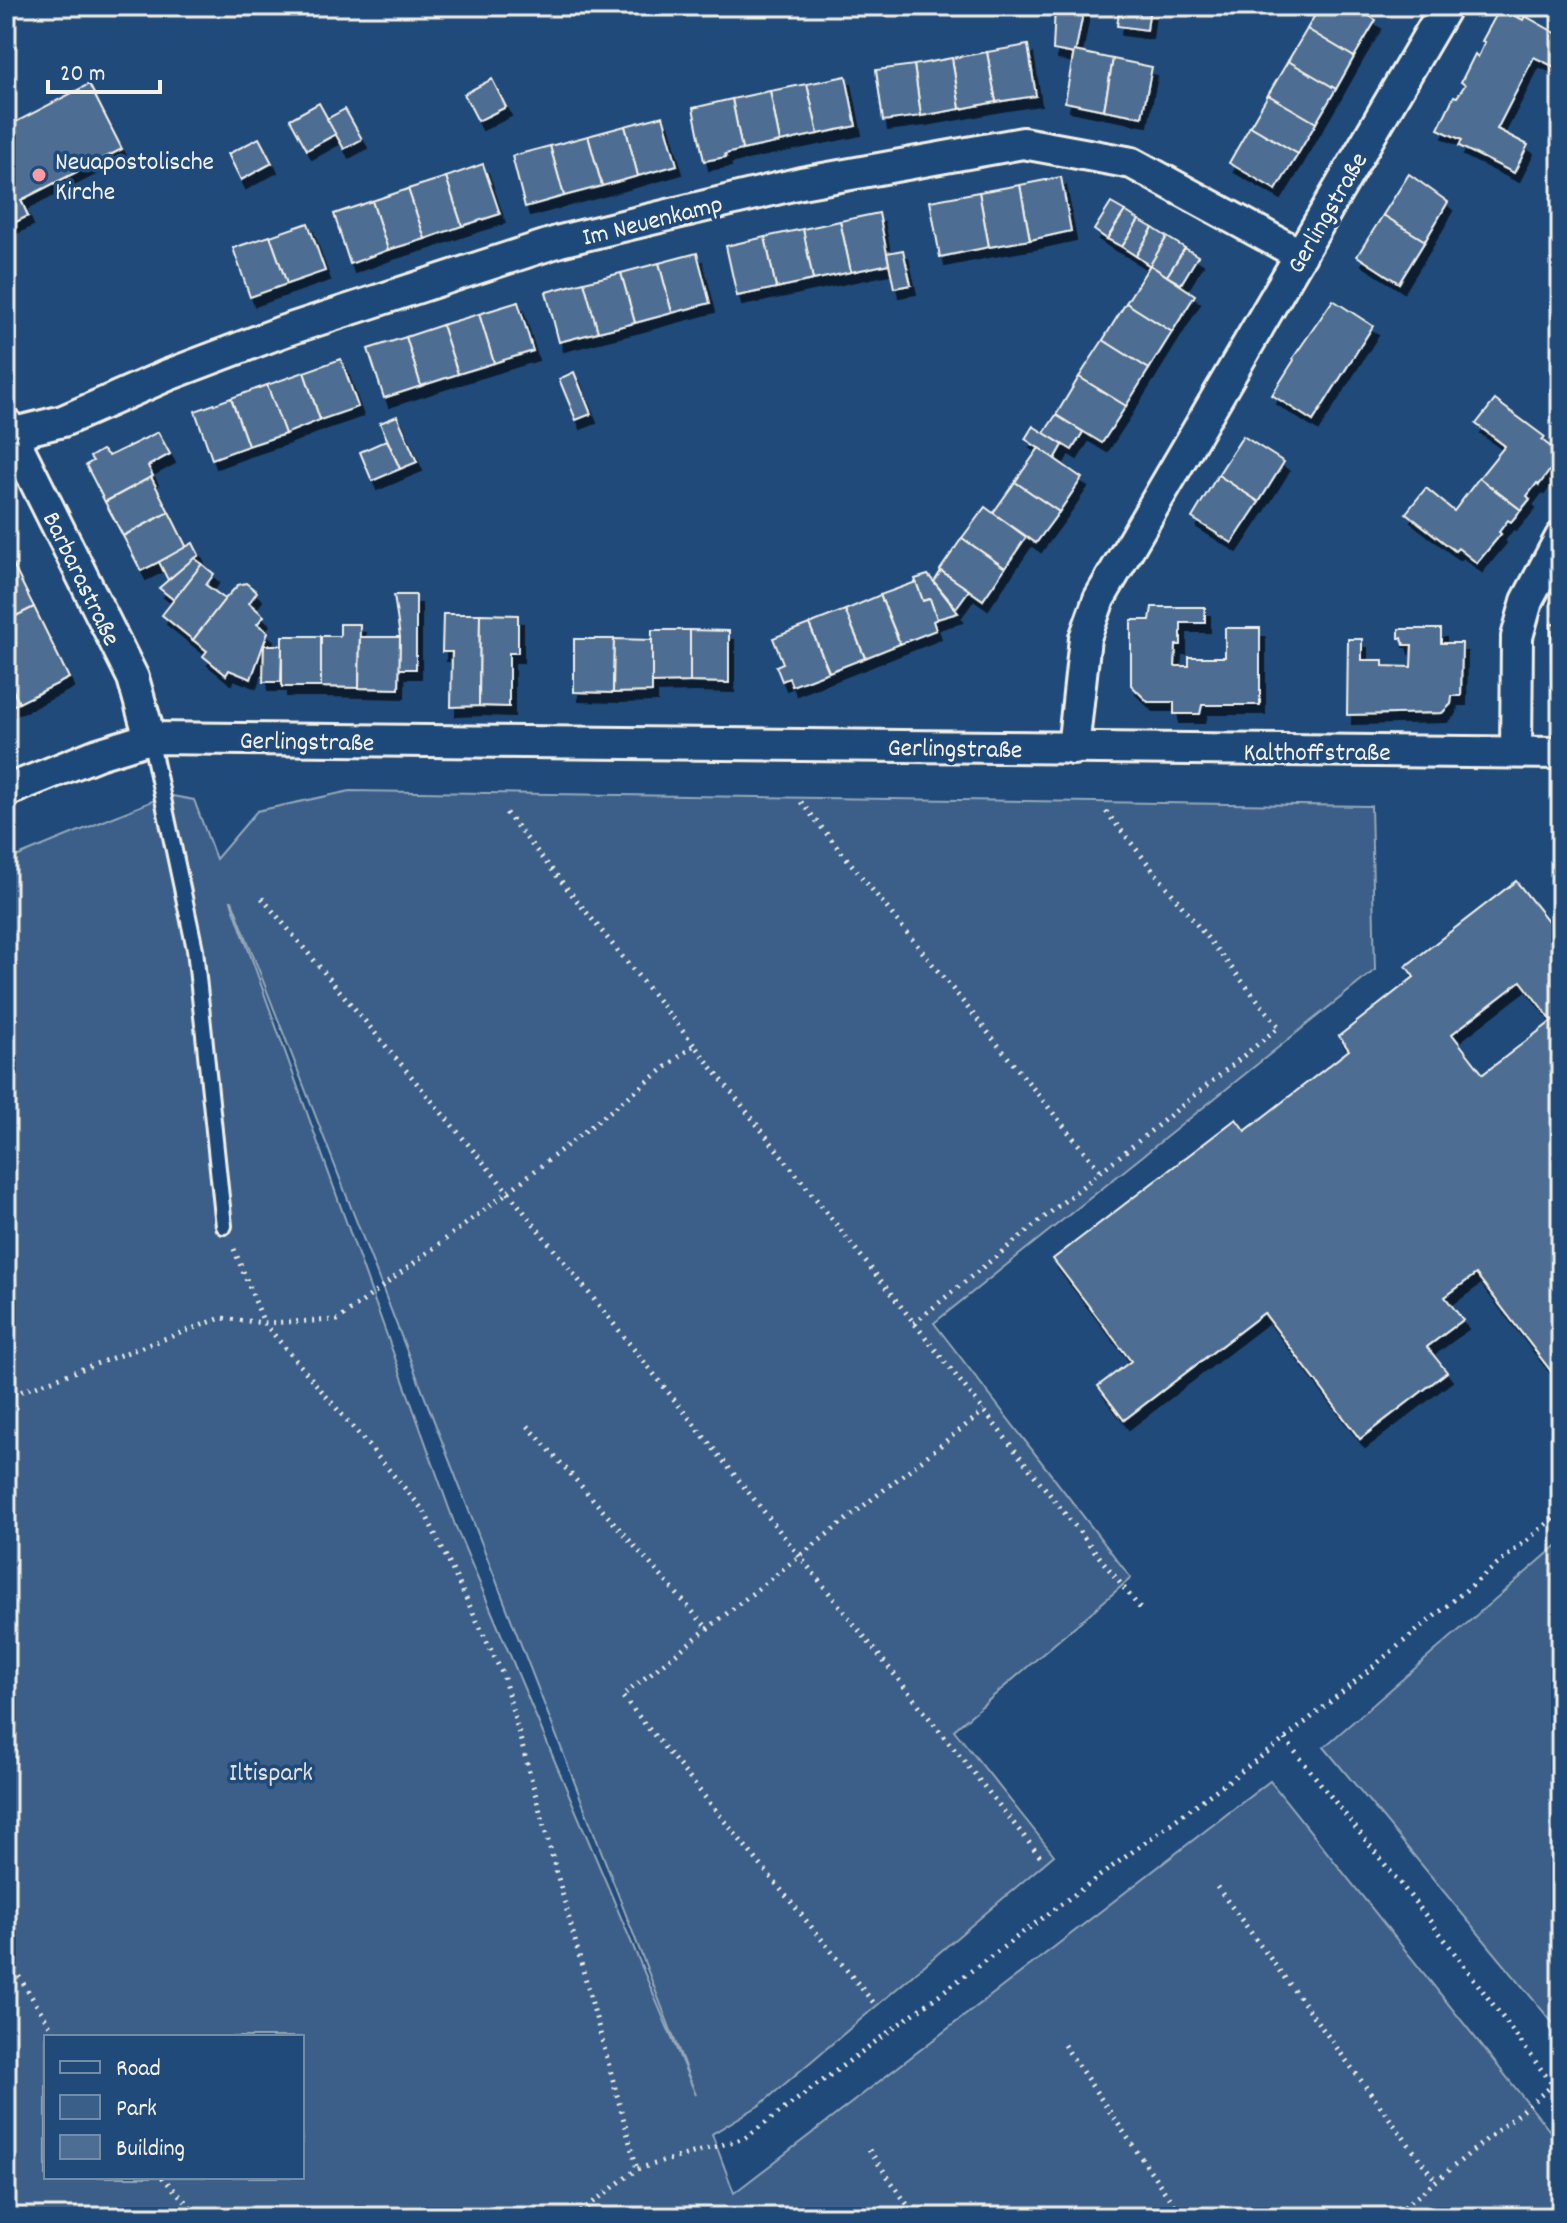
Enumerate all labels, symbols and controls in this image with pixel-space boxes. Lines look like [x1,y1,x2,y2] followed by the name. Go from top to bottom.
[48,44,160,94] scale bar
[60,58,106,92] text: 20 m
[55,145,214,212] place label: Neuapostolische Kirche
[1279,146,1379,281] street label: Gerlingstraße
[30,166,48,184] marker: Neuapostolische Kirche
[579,187,727,258] street label: Im Neuenkamp
[31,506,128,653] street label: Barbarastraße
[239,724,375,763] street label: Gerlingstraße
[887,731,1023,770] street label: Gerlingstraße
[1243,736,1391,773] street label: Kalthoffstraße
[229,1756,313,1793] park label: Iltispark
[44,2035,304,2179] legend
[116,2053,161,2087] text: Road
[116,2093,157,2127] text: Park
[116,2133,185,2167] text: Building

